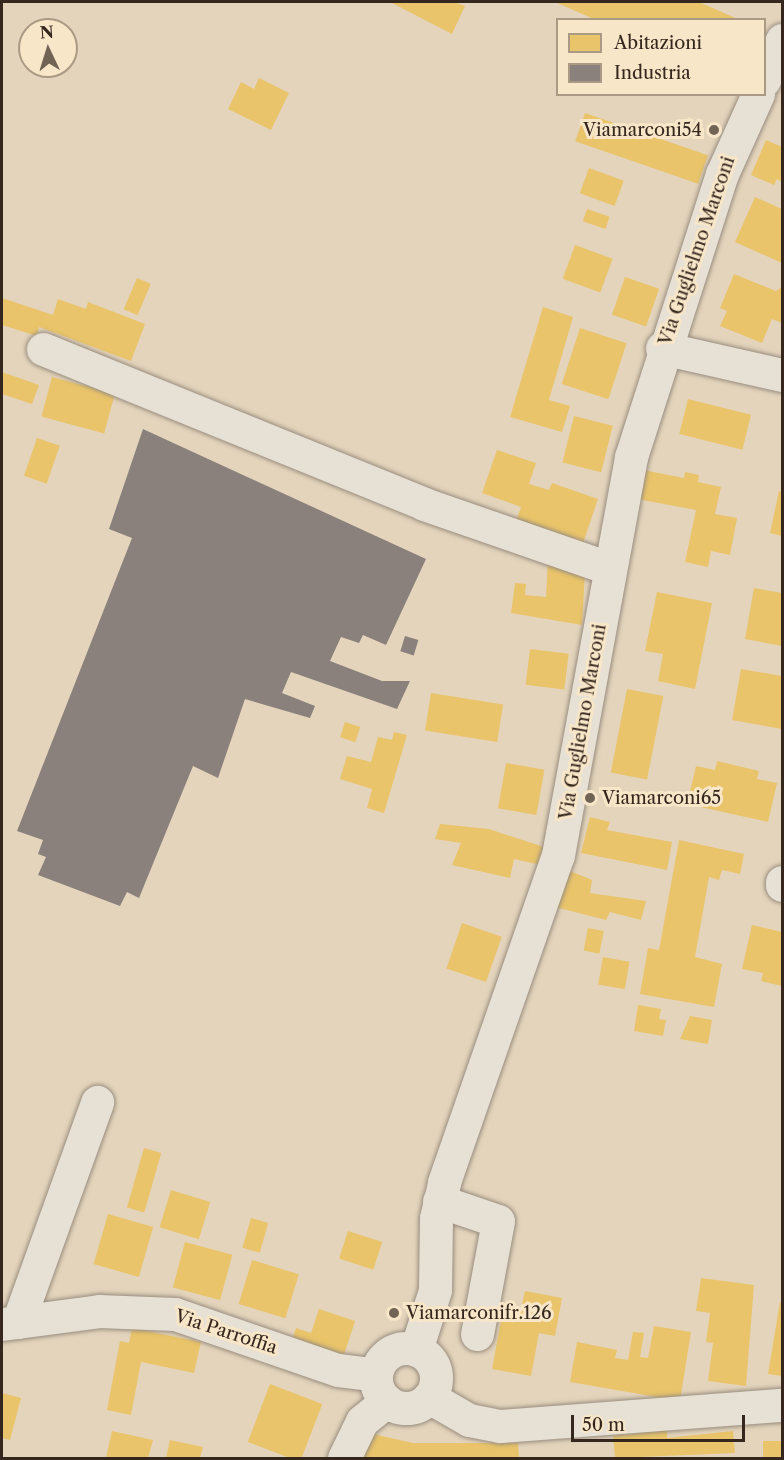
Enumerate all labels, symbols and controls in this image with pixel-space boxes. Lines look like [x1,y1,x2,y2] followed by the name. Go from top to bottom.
[18,18,78,78] north arrow
[556,18,766,96] legend
[39,22,55,42] text: N
[614,32,702,54] text: Abitazioni
[614,62,691,84] text: Industria
[583,119,702,141] place label: Viamarconi54
[707,123,721,137] marker: Viamarconi54
[654,154,740,348] street label: Via Guglielmo Marconi
[555,622,611,822] street label: Via Guglielmo Marconi
[602,787,721,809] place label: Viamarconi65
[583,791,597,805] marker: Viamarconi65
[406,1302,552,1324] place label: Viamarconifr.126
[172,1305,280,1359] street label: Via Parroffia
[387,1306,401,1320] marker: Viamarconifr.126
[574,1403,748,1441] scale bar
[582,1414,625,1436] text: 50 m

